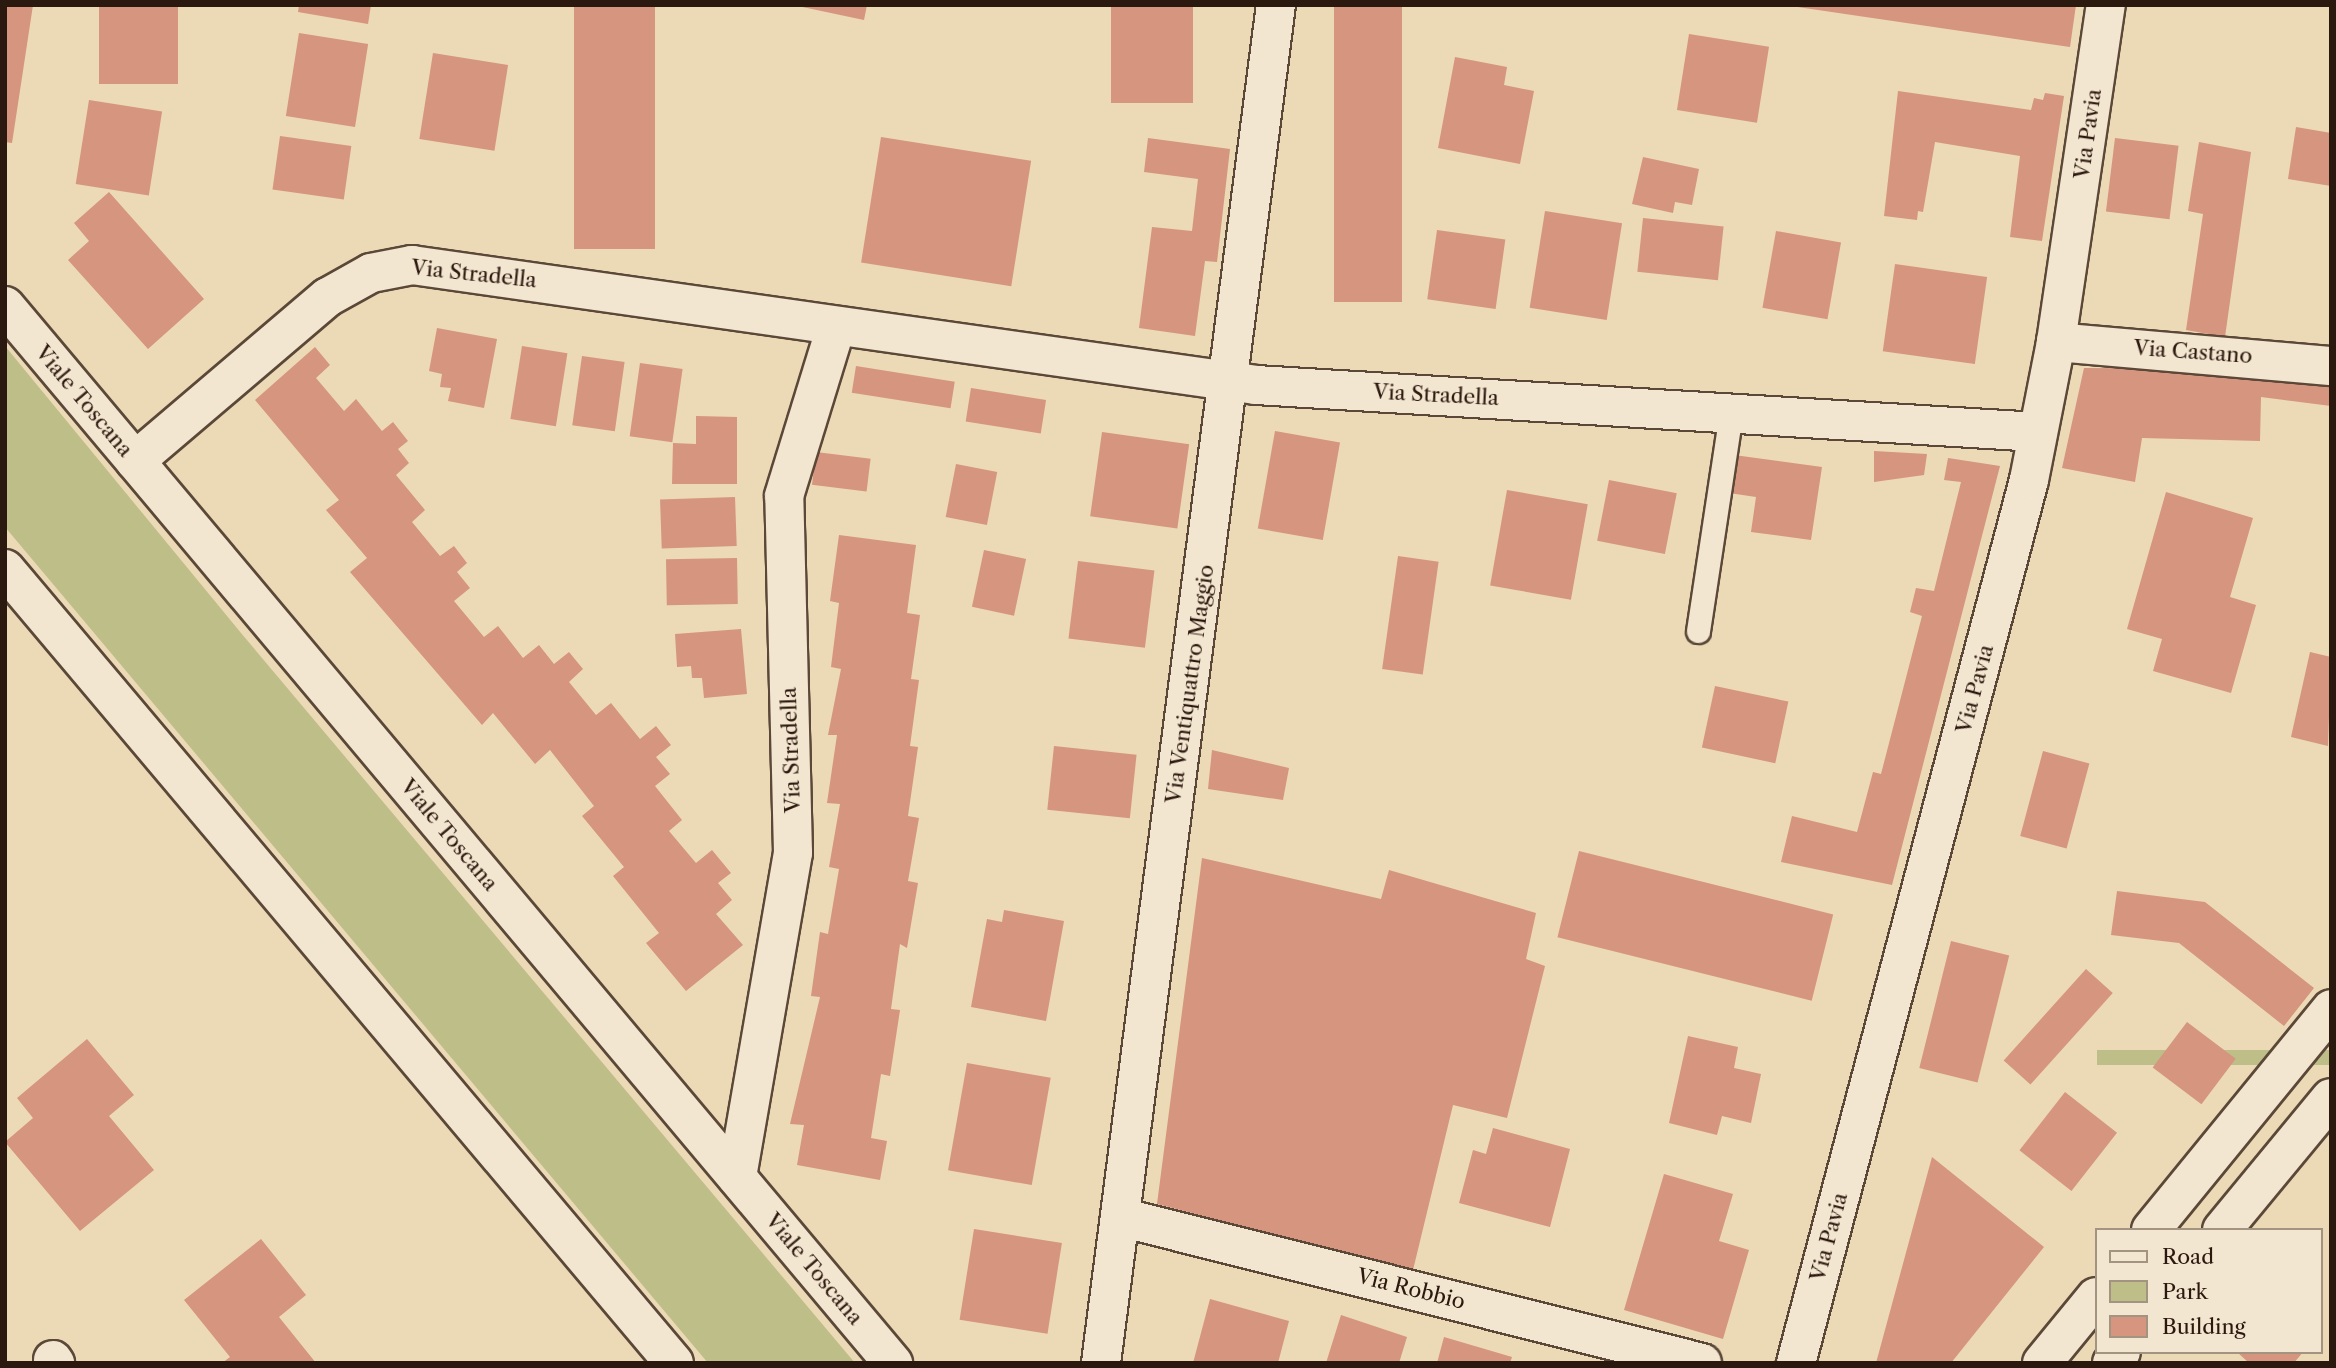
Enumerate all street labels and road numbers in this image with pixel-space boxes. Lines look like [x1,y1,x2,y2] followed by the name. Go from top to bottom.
[2069,87,2107,181] street label: Via Pavia
[410,255,538,293] street label: Via Stradella
[2133,335,2253,369] street label: Via Castano
[30,340,138,462] street label: Viale Toscana
[1372,379,1500,411] street label: Via Stradella
[1161,562,1219,806] street label: Via Ventiquattro Maggio
[1951,642,1999,736] street label: Via Pavia
[776,687,806,813] street label: Via Stradella
[395,774,503,896] street label: Viale Toscana
[1805,1190,1853,1284] street label: Via Pavia
[760,1208,868,1330] street label: Viale Toscana
[1354,1263,1468,1315] street label: Via Robbio

